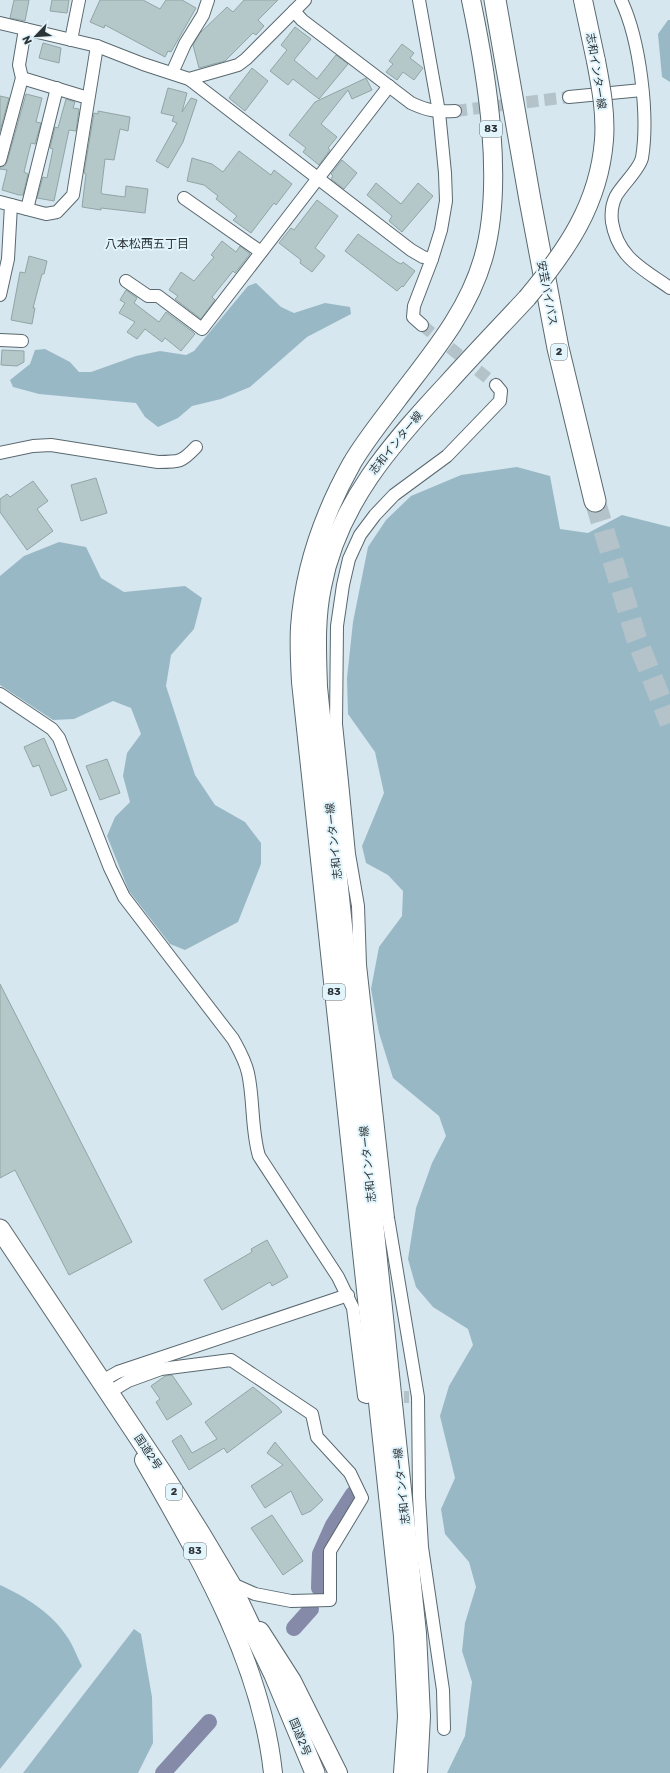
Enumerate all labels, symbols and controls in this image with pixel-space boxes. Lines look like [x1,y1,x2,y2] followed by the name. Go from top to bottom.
[16,16,56,56] north arrow
[584,32,608,110] street label: 志和インター線
[20,34,35,46] text: N
[480,121,502,137] road number: 83
[105,237,189,251] district label: 八本松西五丁目
[534,259,560,327] street label: 安芸バイパス
[551,344,567,360] road number: 2
[367,409,425,477] street label: 志和インター線
[324,802,344,880] street label: 志和インター線
[323,984,345,1000] road number: 83
[358,1125,378,1203] street label: 志和インター線
[132,1432,164,1472] street label: 国道2号
[392,1447,412,1525] street label: 志和インター線
[166,1484,182,1500] road number: 2
[184,1543,206,1559] road number: 83
[287,1716,313,1758] street label: 国道2号

